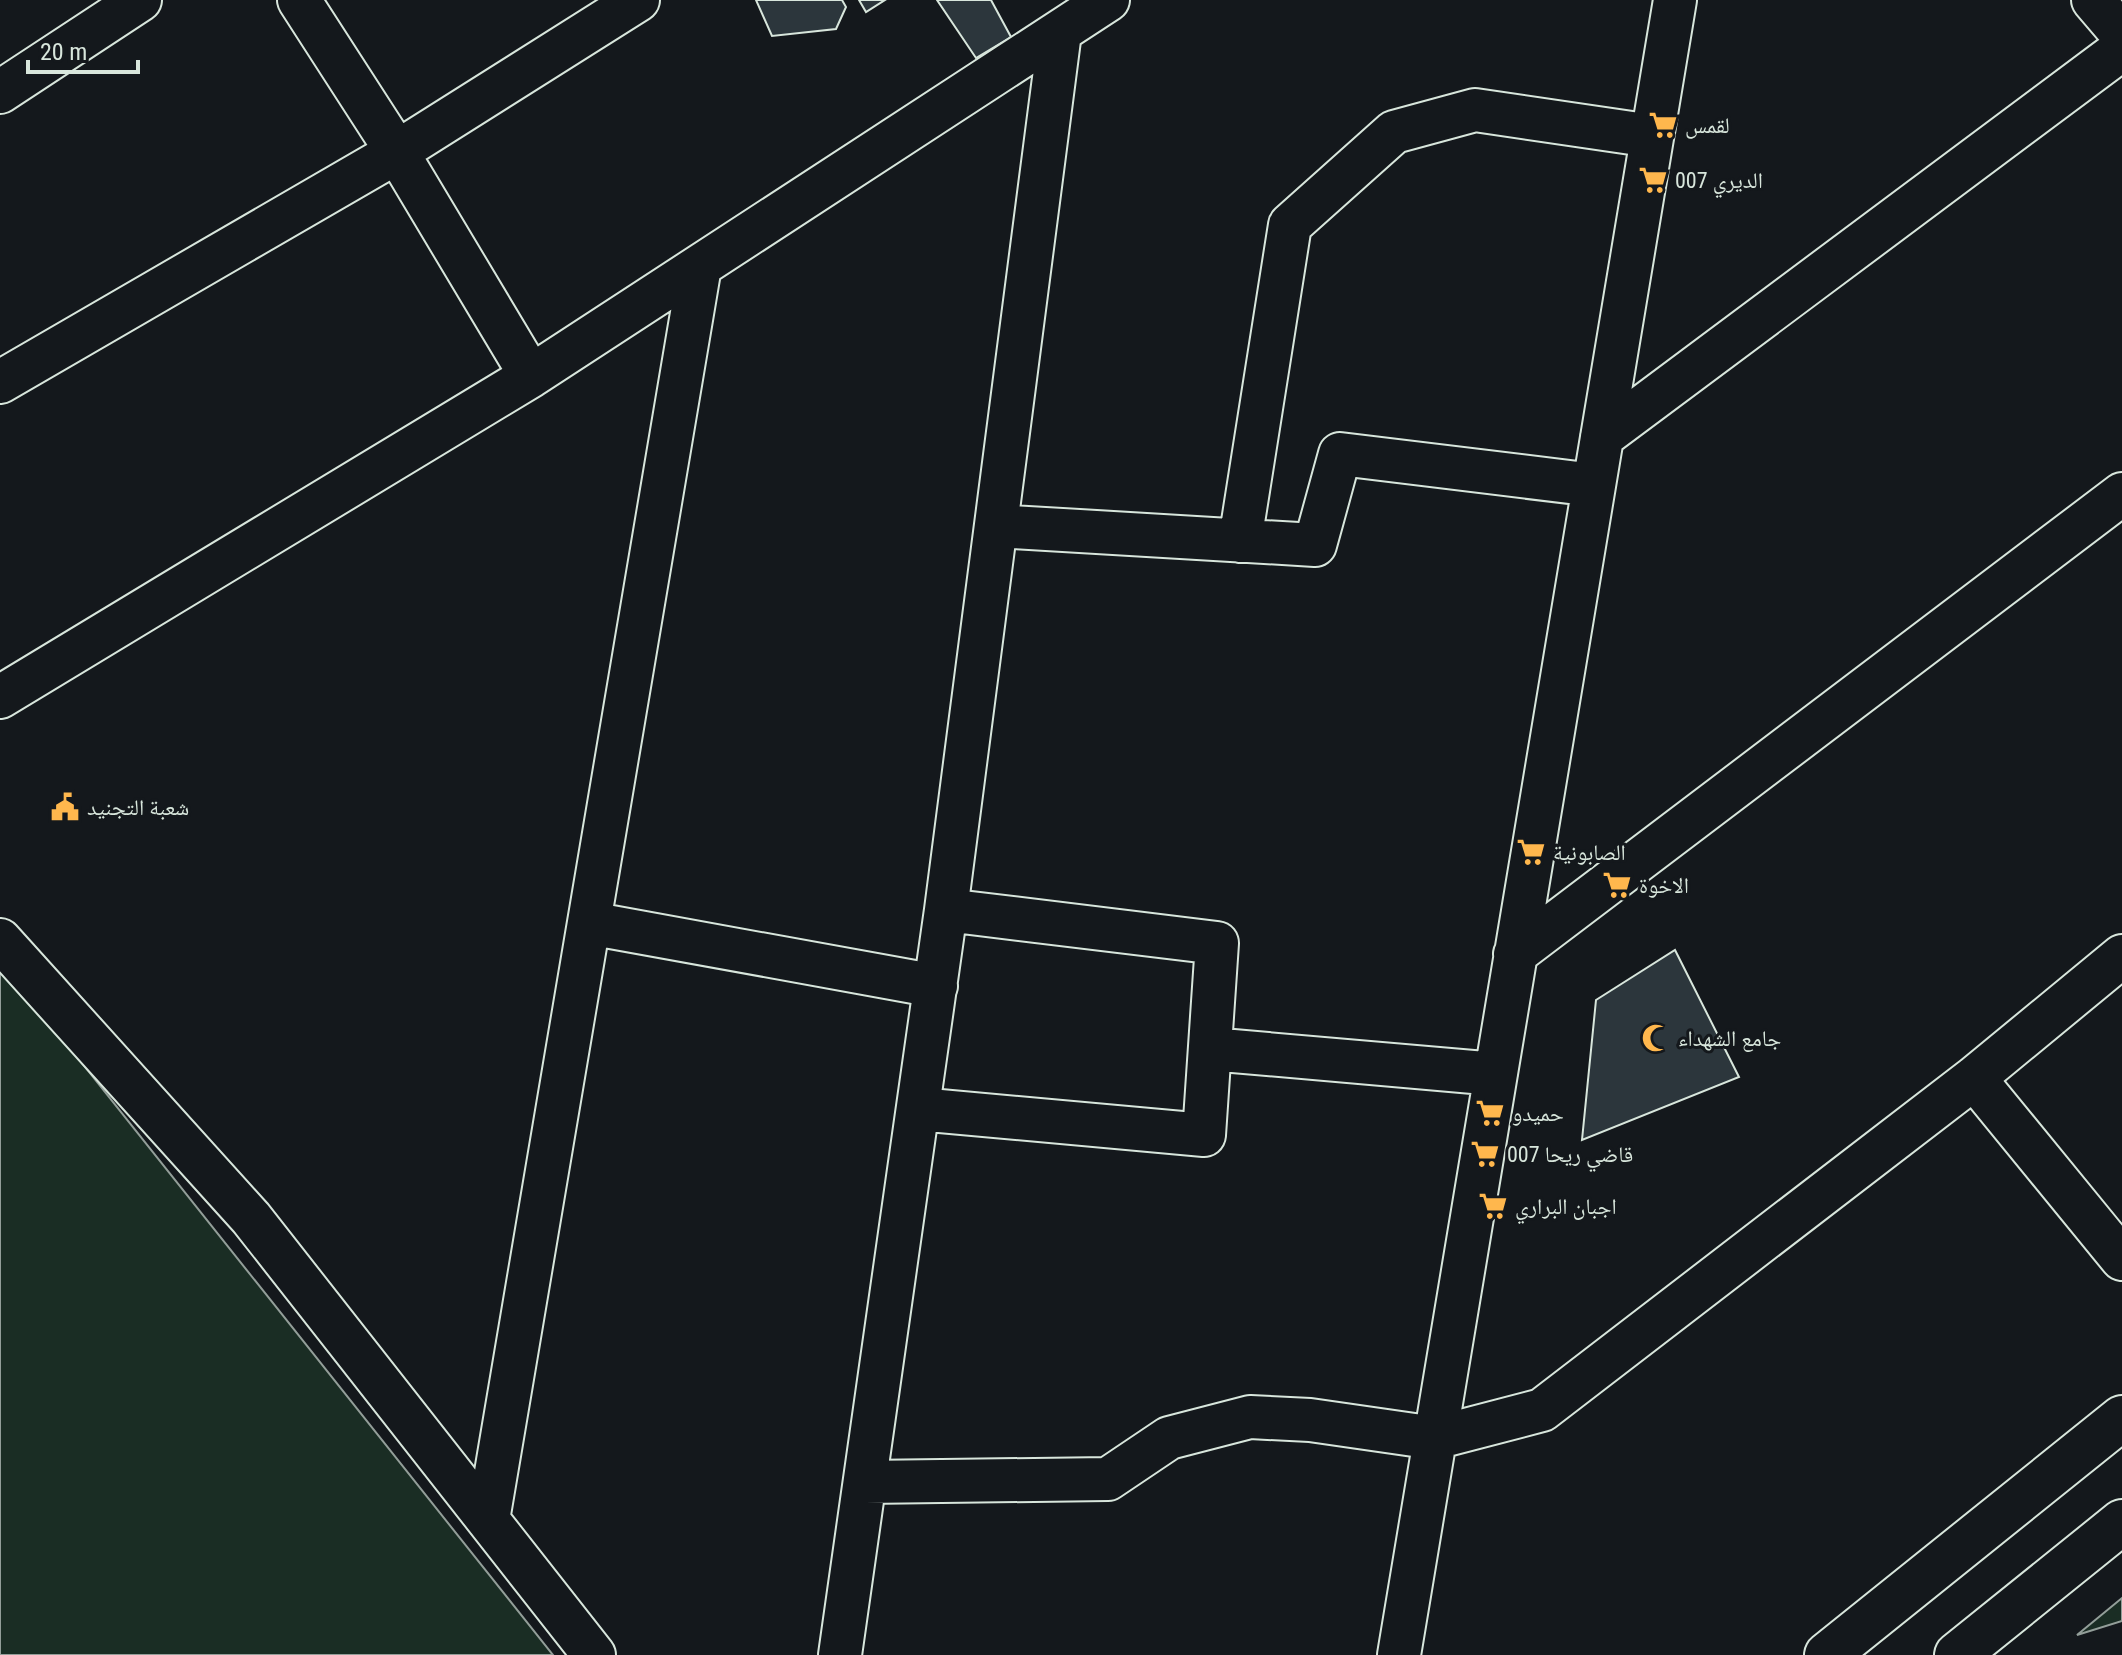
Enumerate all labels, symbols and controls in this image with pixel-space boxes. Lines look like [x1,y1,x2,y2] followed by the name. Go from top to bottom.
[28,24,138,74] scale bar
[40,38,87,66] text: 20 m
[1648,110,1678,140] supermarket icon: لقمس
[1685,113,1730,139] place label: لقمس
[1638,165,1668,195] supermarket icon: الديري 007
[1675,168,1763,198] place label: الديري 007
[50,792,80,822] public building icon: شعبة التجنيد
[87,795,189,820] place label: شعبة التجنيد
[1516,837,1546,867] supermarket icon: الصابونية
[1553,840,1626,865] place label: الصابونية
[1602,870,1632,900] supermarket icon: الاخوة
[1639,873,1689,898] place label: الاخوة
[1641,1023,1671,1053] mosque icon: جامع الشهداء
[1678,1026,1781,1052] place label: جامع الشهداء
[1475,1098,1505,1128] supermarket icon: حميدو
[1512,1101,1564,1126] place label: حميدو
[1470,1139,1500,1169] supermarket icon: قاضي ريحا 007
[1507,1142,1633,1172] place label: قاضي ريحا 007
[1478,1191,1508,1221] supermarket icon: اجبان البراري
[1515,1194,1617,1224] place label: اجبان البراري

